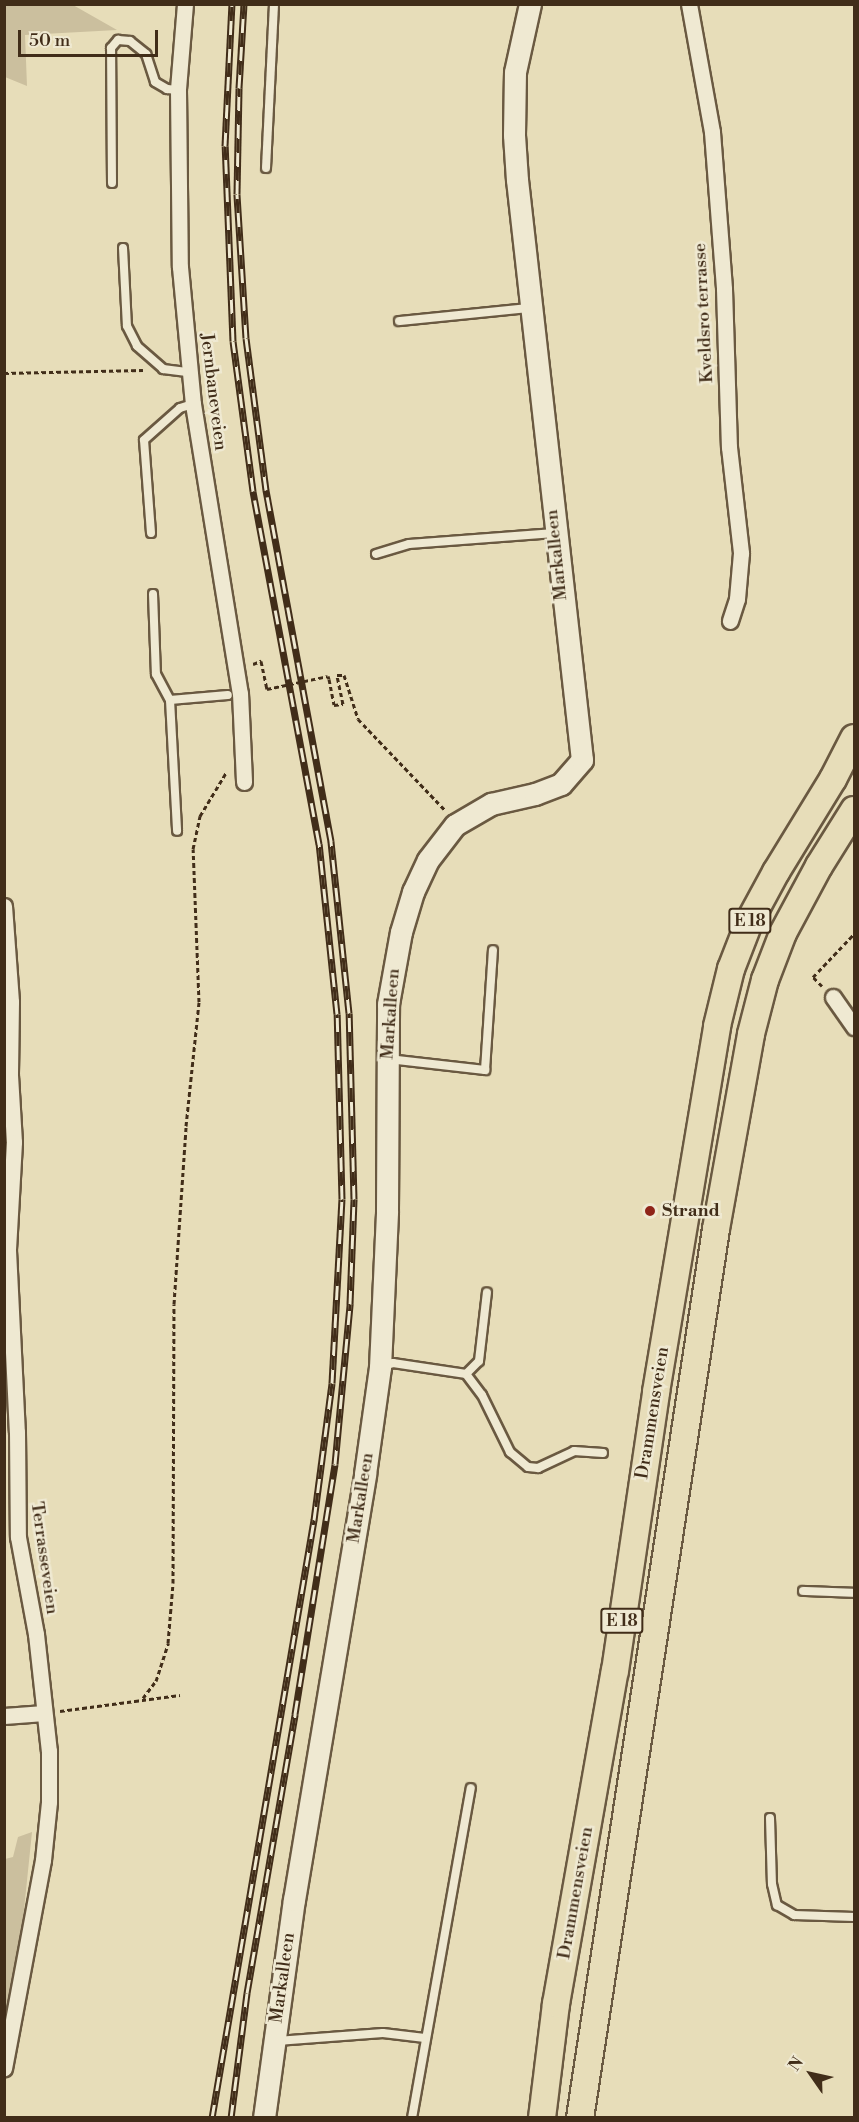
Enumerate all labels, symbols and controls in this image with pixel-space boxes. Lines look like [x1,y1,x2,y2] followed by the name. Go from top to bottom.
[21,18,160,56] scale bar
[29,29,70,52] text: 50 m
[690,242,718,384] street label: Kveldsro terrasse
[195,332,231,452] street label: Jernbaneveien
[541,509,573,601] street label: Markalleen
[728,908,772,934] road number: E 18
[377,968,405,1060] street label: Markalleen
[662,1200,720,1222] place label: Strand
[643,1204,657,1218] marker: Strand
[632,1345,674,1481] street label: Drammensveien
[343,1451,379,1545] street label: Markalleen
[25,1500,63,1616] street label: Terrasseveien
[600,1608,644,1634] road number: E 18
[554,1825,598,1961] street label: Drammensveien
[266,1931,300,2025] street label: Markalleen
[781,2044,841,2104] north arrow
[784,2053,808,2075] text: N

